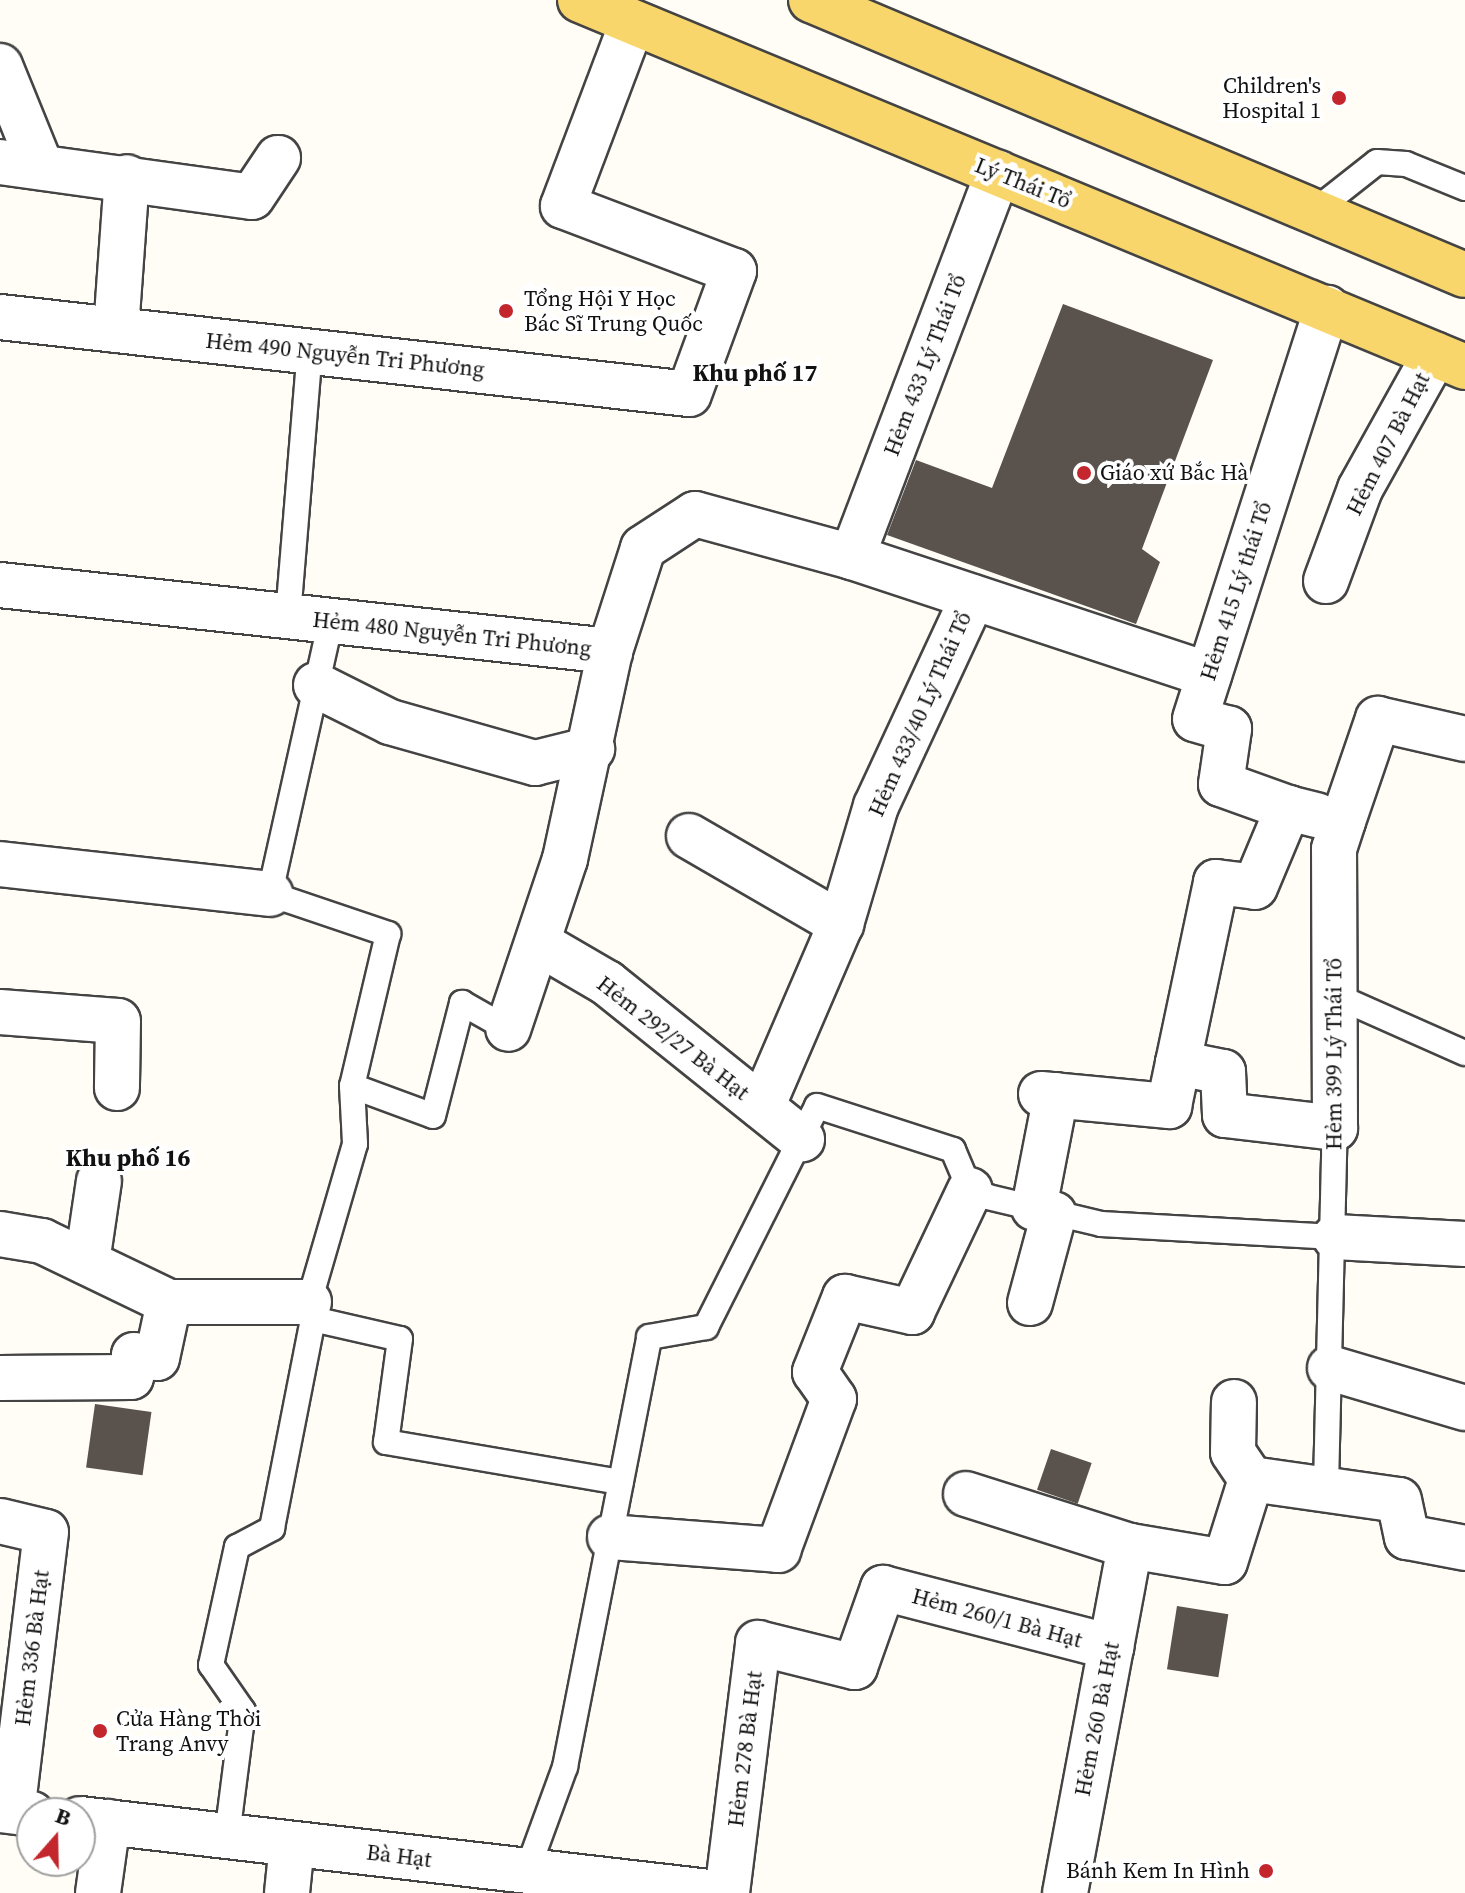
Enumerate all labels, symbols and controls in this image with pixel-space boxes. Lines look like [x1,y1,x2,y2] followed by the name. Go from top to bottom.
[1222,72,1321,124] place label: Children's Hospital 1
[1328,87,1350,109] marker: Children's Hospital 1
[971,152,1075,214] street label: Lý Thái Tổ
[878,270,972,460] street label: Hẻm 433 Lý Thái Tổ
[524,285,703,336] place label: Tổng Hội Y Học Bác Sĩ Trung Quốc
[495,300,517,322] marker: Tổng Hội Y Học Bác Sĩ Trung Quốc
[204,327,486,383] street label: Hẻm 490 Nguyễn Tri Phương
[692,359,818,387] district label: Khu phố 17
[1341,368,1435,520] street label: Hẻm 407 Bà Hạt
[1100,460,1248,486] place label: Giáo xứ Bắc Hà
[1075,464,1093,482] marker: Giáo xứ Bắc Hà
[1195,498,1277,684] street label: Hẻm 415 Lý thái Tổ
[311,606,593,662] street label: Hẻm 480 Nguyễn Tri Phương
[863,607,977,821] street label: Hẻm 433/40 Lý Thái Tổ
[1321,957,1347,1151] street label: Hẻm 399 Lý Thái Tổ
[592,970,754,1106] street label: Hẻm 292/27 Bà Hạt
[65,1144,191,1172] district label: Khu phố 16
[9,1569,55,1727] street label: Hẻm 336 Bà Hạt
[909,1583,1085,1653] street label: Hẻm 260/1 Bà Hạt
[1069,1640,1125,1798] street label: Hẻm 260 Bà Hạt
[722,1670,768,1828] street label: Hẻm 278 Bà Hạt
[116,1705,262,1756] place label: Cửa Hàng Thời Trang Anvy
[91,1722,109,1740] marker: Cửa Hàng Thời Trang Anvy
[16,1797,96,1877] north arrow
[52,1800,75,1833] text: B
[365,1839,433,1873] street label: Bà Hạt
[1066,1858,1250,1884] place label: Bánh Kem In Hình
[1257,1862,1275,1880] marker: Bánh Kem In Hình

